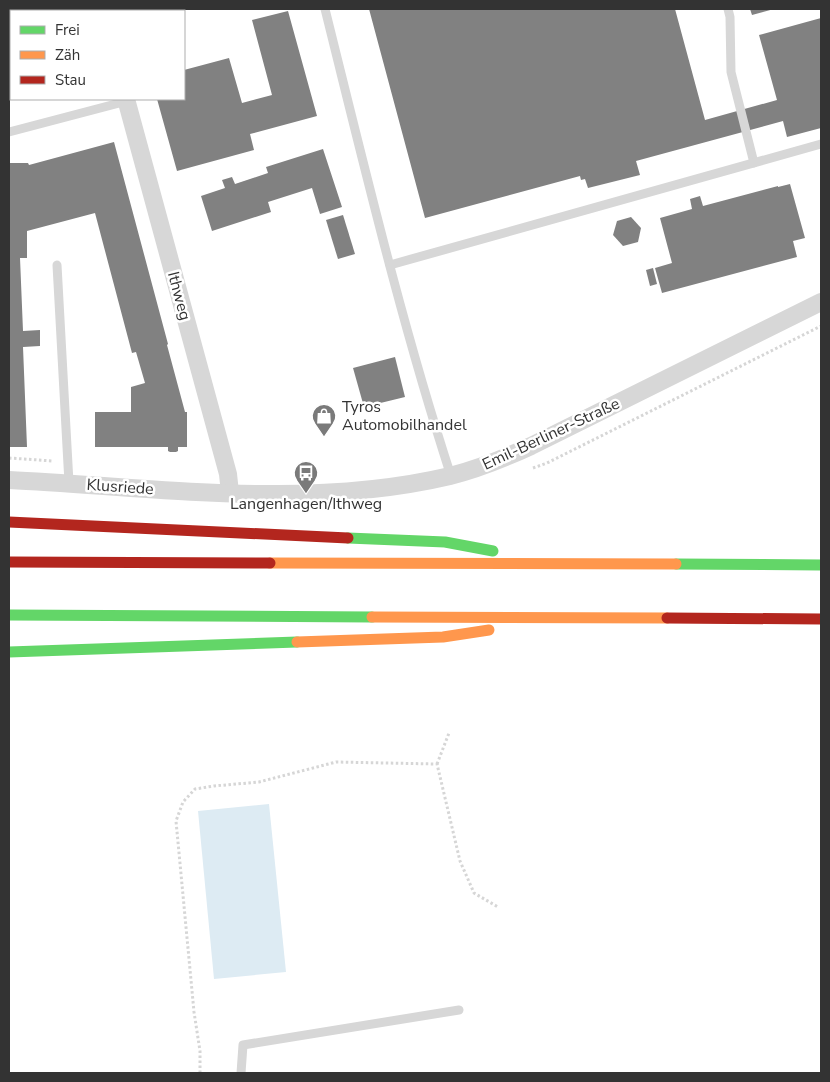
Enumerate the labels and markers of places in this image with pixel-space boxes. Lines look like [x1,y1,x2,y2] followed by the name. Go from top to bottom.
[342,396,467,436] place label: Tyros Automobilhandel
[311,403,337,437] shop icon: Tyros Automobilhandel
[293,460,319,494] bus stop icon: Langenhagen/Ithweg
[230,493,382,515] place label: Langenhagen/Ithweg

